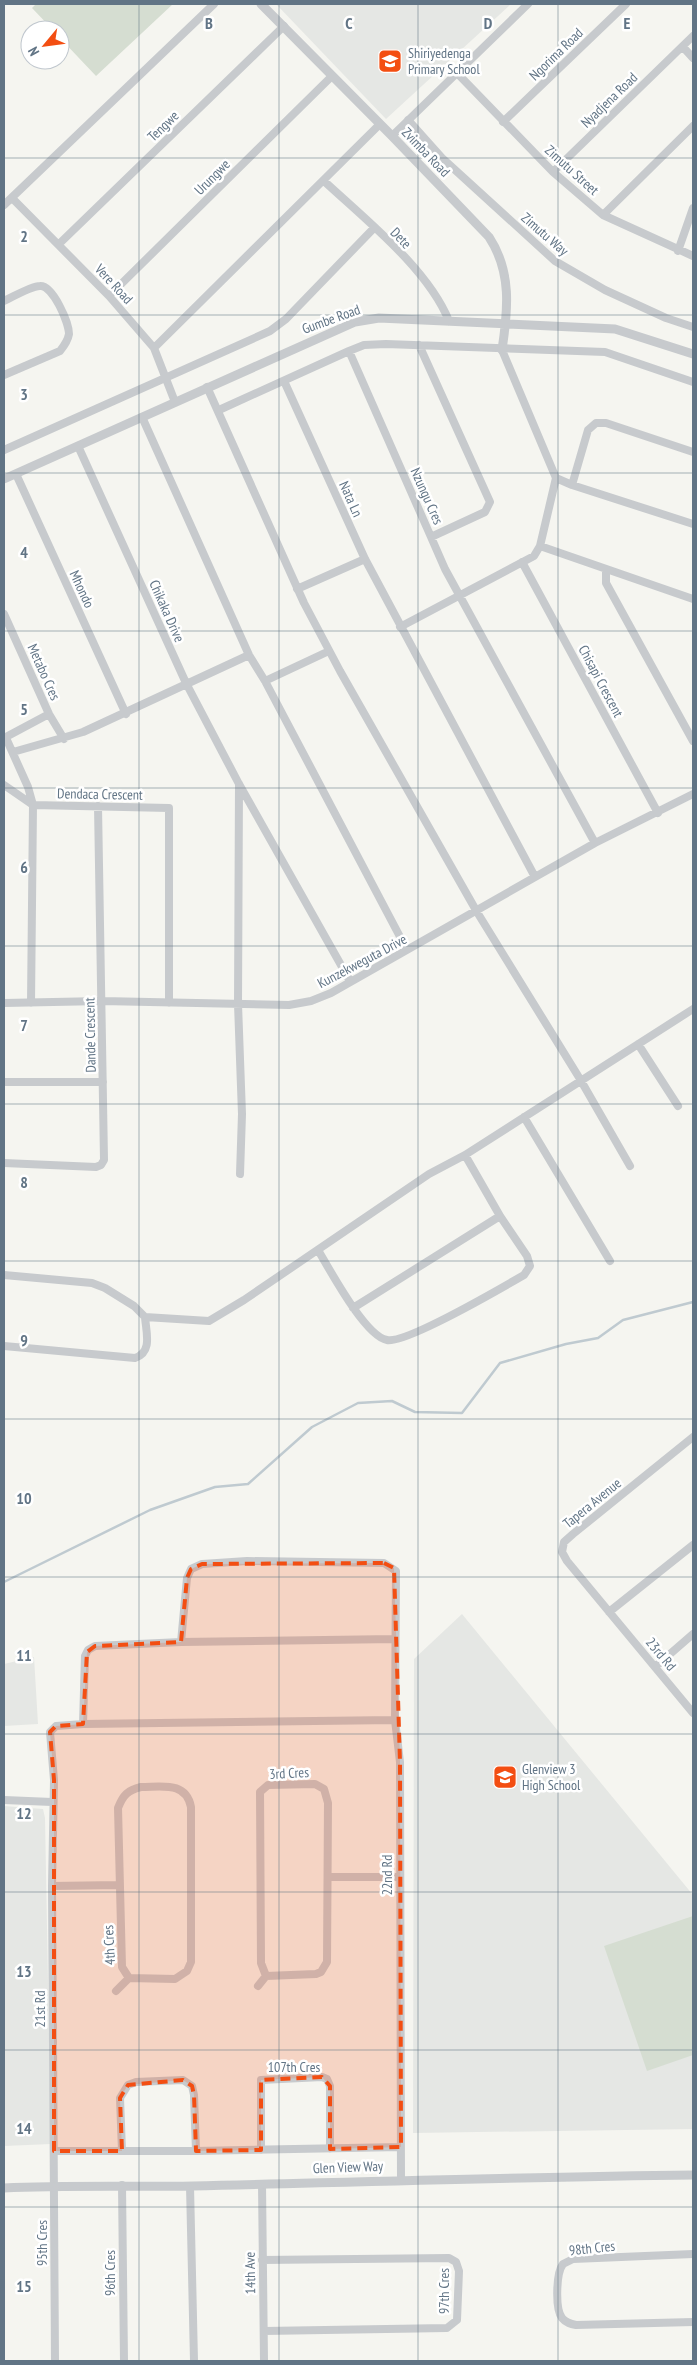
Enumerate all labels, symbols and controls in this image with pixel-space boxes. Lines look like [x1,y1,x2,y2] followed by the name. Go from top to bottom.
[205,13,213,33] text: B
[345,13,353,33] text: C
[484,13,493,33] text: D
[624,13,631,33] text: E
[20,20,70,70] north arrow
[525,24,587,84] street label: Ngorima Road
[24,44,43,59] text: N
[408,44,480,78] place label: Shiriyedenga Primary School
[377,48,403,74] school or university icon: Shiriyedenga Primary School
[577,69,641,131] street label: Nyadjena Road
[144,107,183,145] street label: Tengwe
[398,123,454,181] street label: Zvimba Road
[541,141,603,199] street label: Zimutu Street
[190,155,234,199] street label: Urungwe
[518,209,573,260] street label: Zimutu Way
[387,224,415,253] street label: Dete
[20,226,28,246] text: 2
[90,260,137,308] street label: Vere Road
[299,300,363,338] street label: Gumbe Road
[20,384,28,404] text: 3
[406,465,448,528] street label: Nzungu Cres
[335,478,367,520] street label: Nata Ln
[20,542,28,562] text: 4
[66,567,98,611] street label: Mhondo
[145,577,189,645] street label: Chikaka Drive
[24,641,64,703] street label: Metabo Cres
[574,642,628,720] street label: Chisapi Crescent
[20,699,28,719] text: 5
[57,784,143,804] street label: Dendaca Crescent
[20,857,28,877] text: 6
[314,930,410,992] street label: Kunzekweguta Drive
[80,997,100,1073] street label: Dande Crescent
[20,1015,28,1035] text: 7
[20,1172,28,1192] text: 8
[20,1330,28,1350] text: 9
[559,1474,625,1532] street label: Tapera Avenue
[16,1488,32,1508] text: 10
[642,1634,680,1674] street label: 23rd Rd
[16,1645,32,1665] text: 11
[522,1760,581,1794] place label: Glenview 3 High School
[269,1763,310,1783] street label: 3rd Cres
[492,1764,518,1790] school or university icon: Glenview 3 High School
[16,1803,32,1823] text: 12
[378,1855,396,1895] street label: 22nd Rd
[99,1924,119,1965] street label: 4th Cres
[16,1961,32,1981] text: 13
[31,1991,49,2027] street label: 21st Rd
[268,2058,320,2076] street label: 107th Cres
[16,2118,32,2138] text: 14
[312,2157,384,2177] street label: Glen View Way
[33,2220,51,2266] street label: 95th Cres
[568,2237,616,2259] street label: 98th Cres
[101,2250,119,2296] street label: 96th Cres
[241,2251,259,2294] street label: 14th Ave
[435,2268,453,2314] street label: 97th Cres
[16,2276,32,2296] text: 15

